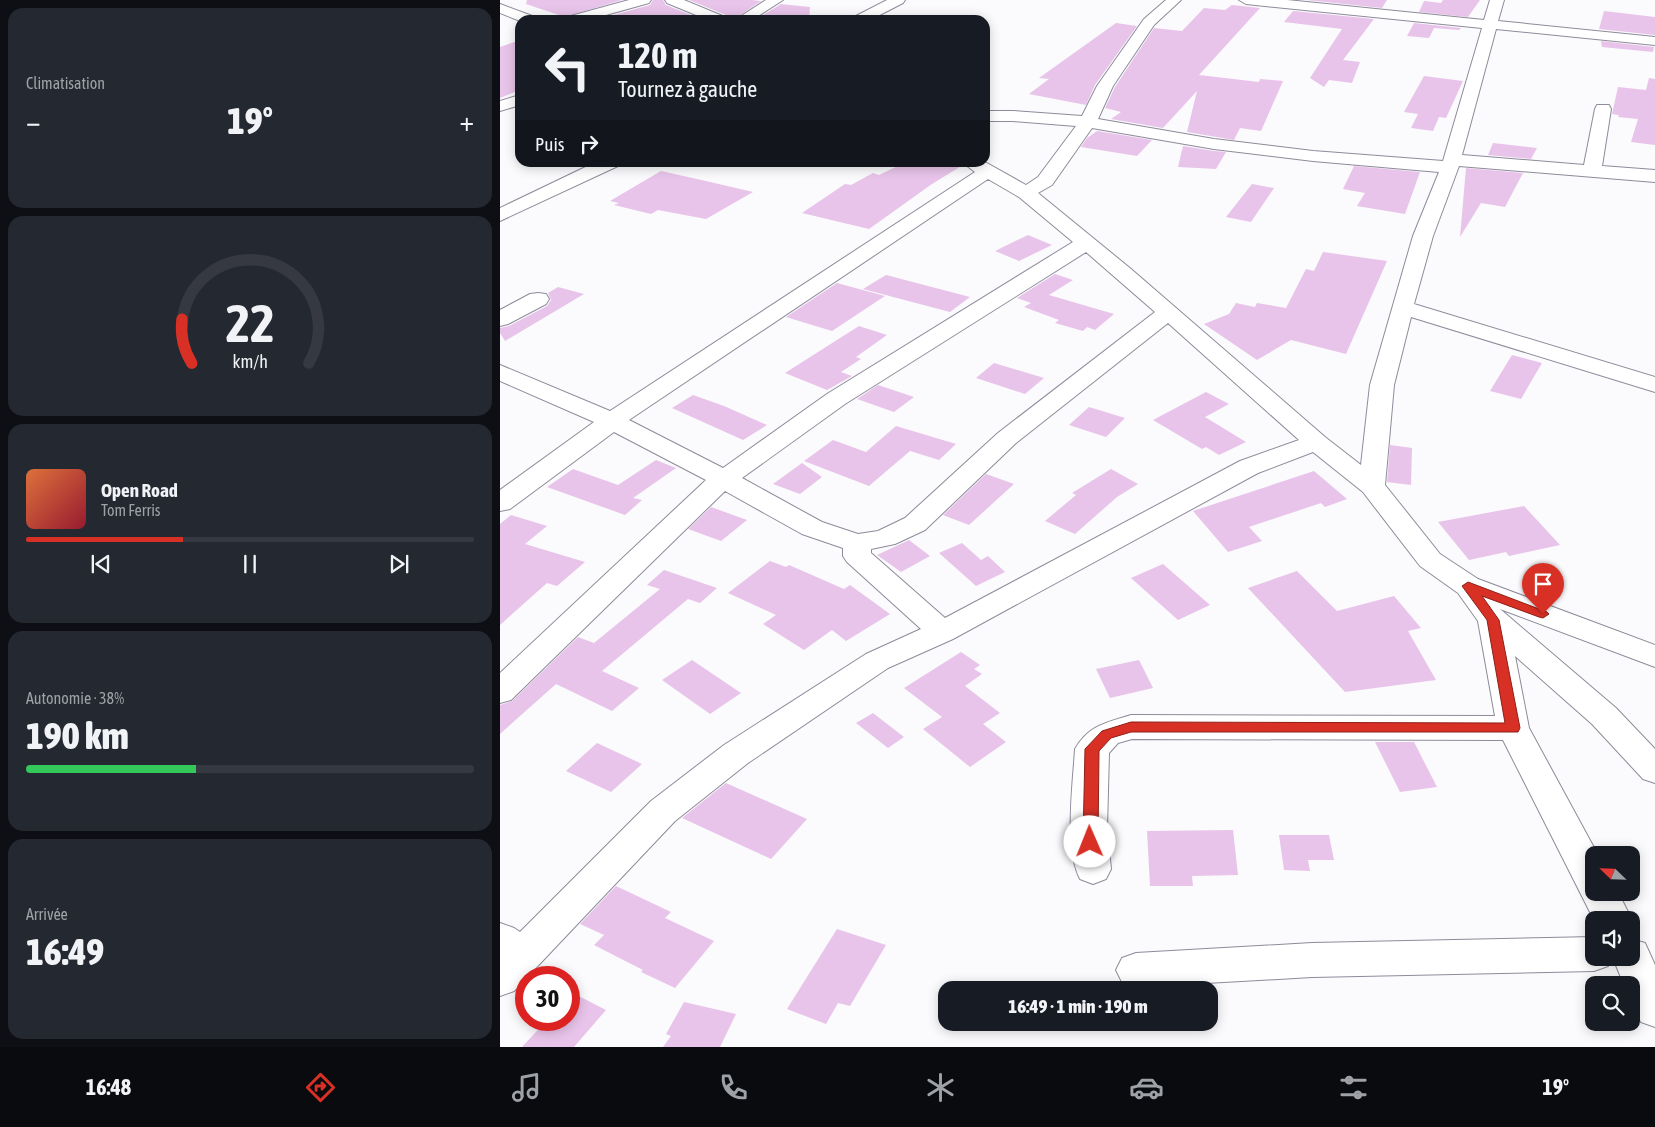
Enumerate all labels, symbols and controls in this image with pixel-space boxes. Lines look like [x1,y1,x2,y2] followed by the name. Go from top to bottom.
[535,35,600,100] icon: left
[618,35,697,75] text: 120 m
[26,74,105,92] text: Climatisation
[618,76,757,102] text: Tournez à gauche
[227,99,273,142] text: 19°
[26,105,41,137] text: −
[459,105,474,137] text: +
[575,130,603,158] icon: right
[535,133,565,155] text: Puis
[226,293,274,353] text: 22
[232,351,268,372] text: km/h
[101,479,178,501] text: Open Road
[101,501,160,519] text: Tom Ferris
[87,550,115,578] icon: previous
[236,550,264,578] icon: pause
[385,550,413,578] icon: next
[1522,563,1564,614] pin
[1529,570,1557,598] icon: arrive
[26,689,124,707] text: Autonomie · 38%
[26,714,129,757] text: 190 km
[1063,815,1115,867] position arrow
[1585,846,1640,901] north arrow
[1585,846,1640,1031] map controls
[26,905,68,923] text: Arrivée
[1585,911,1640,966] button: sound
[26,930,104,973] text: 16:49
[515,966,580,1031] speed limit sign: 30
[1585,976,1640,1031] button: search
[1008,995,1148,1017] text: 16:49 · 1 min · 190 m
[303,1070,338,1105] icon: directions
[509,1070,544,1105] icon: music
[716,1070,751,1105] icon: phone
[923,1070,958,1105] icon: climate
[1129,1070,1164,1105] icon: car
[1336,1070,1371,1105] icon: filters
[86,1074,131,1100] text: 16:48
[1542,1074,1569,1100] text: 19°

